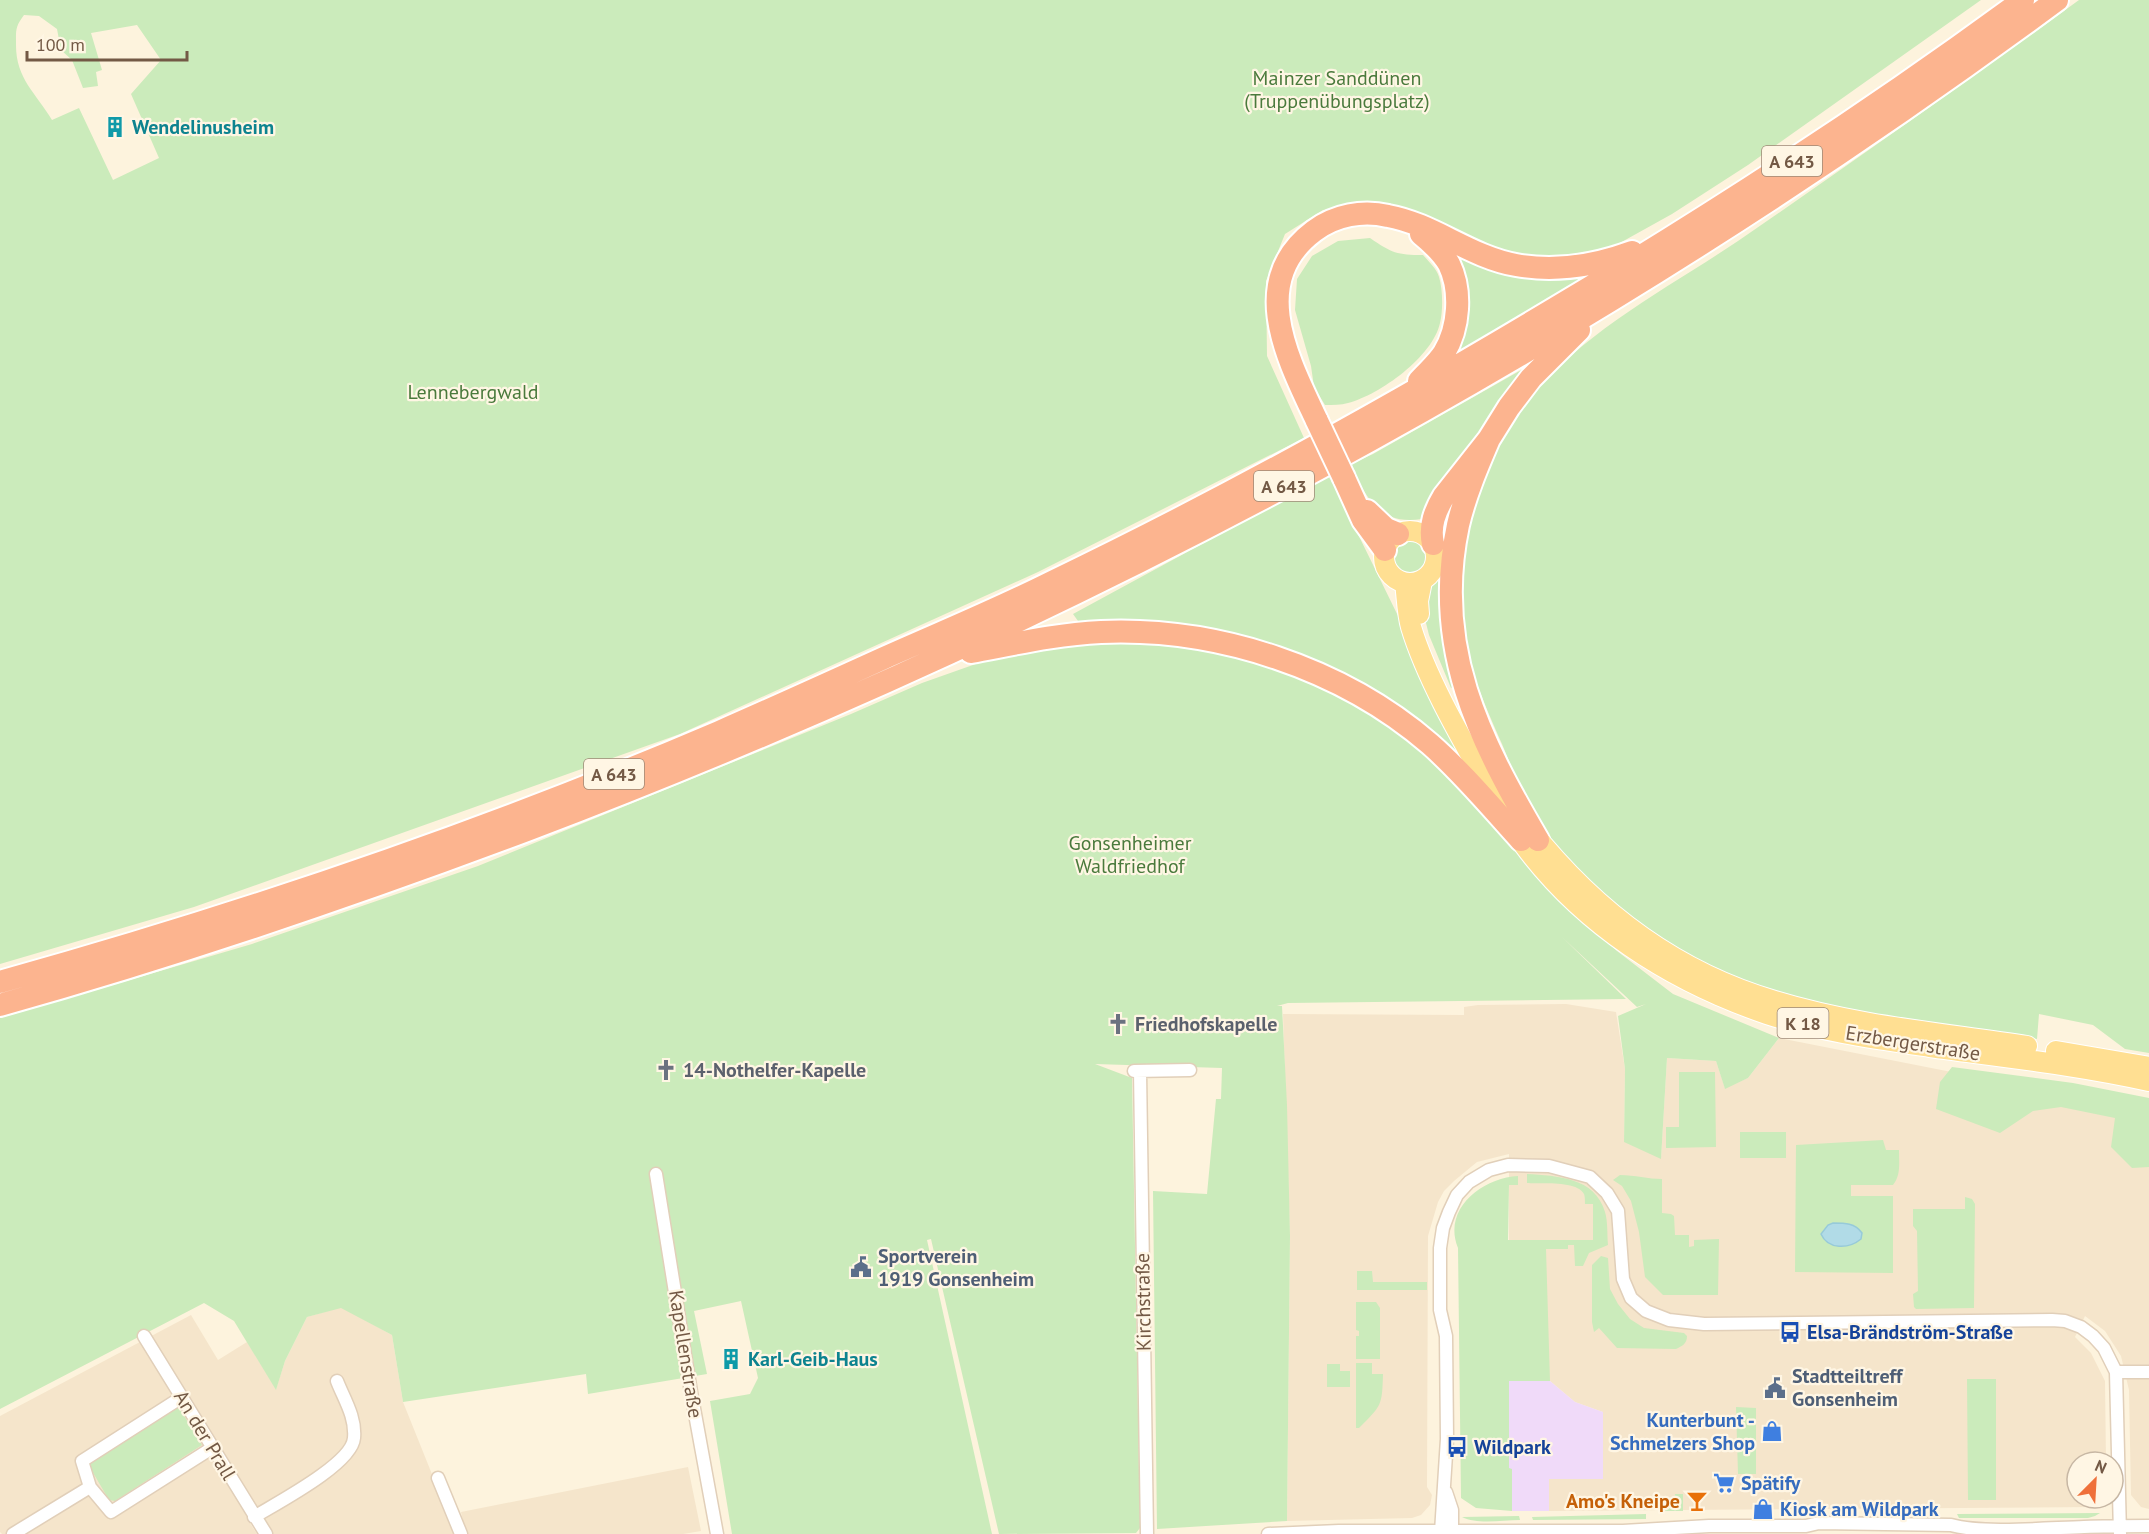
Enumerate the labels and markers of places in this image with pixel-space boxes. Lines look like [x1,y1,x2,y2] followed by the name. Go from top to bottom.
[132,114,274,140] place label: Wendelinusheim
[103,115,127,139] building icon: Wendelinusheim
[1135,1011,1277,1037] place label: Friedhofskapelle
[1106,1012,1130,1036] church icon: Friedhofskapelle
[683,1057,866,1083] place label: 14-Nothelfer-Kapelle
[654,1058,678,1082] church icon: 14-Nothelfer-Kapelle
[878,1243,1034,1292] place label: Sportverein 1919 Gonsenheim
[849,1255,873,1279] public building icon: Sportverein 1919 Gonsenheim
[1807,1319,2013,1345] place label: Elsa-Brändström-Straße
[1778,1320,1802,1344] bus stop icon: Elsa-Brändström-Straße
[748,1346,878,1372] place label: Karl-Geib-Haus
[719,1347,743,1371] building icon: Karl-Geib-Haus
[1792,1363,1904,1412] place label: Stadtteiltreff Gonsenheim
[1763,1376,1787,1400] public building icon: Stadtteiltreff Gonsenheim
[1610,1407,1755,1456] place label: Kunterbunt - Schmelzers Shop
[1760,1419,1784,1443] shop icon: Kunterbunt - Schmelzers Shop
[1474,1434,1551,1460] place label: Wildpark
[1445,1435,1469,1459] bus stop icon: Wildpark
[1741,1470,1801,1496] place label: Spätify
[1712,1471,1736,1495] supermarket icon: Spätify
[1566,1488,1680,1514] place label: Amo's Kneipe
[1685,1489,1709,1513] bar icon: Amo's Kneipe
[1780,1496,1939,1522] place label: Kiosk am Wildpark
[1751,1497,1775,1521] shop icon: Kiosk am Wildpark

